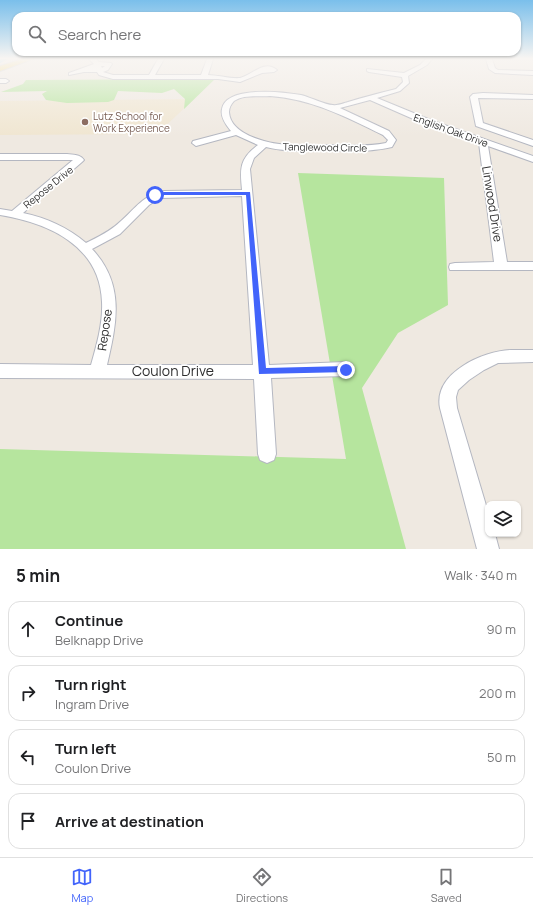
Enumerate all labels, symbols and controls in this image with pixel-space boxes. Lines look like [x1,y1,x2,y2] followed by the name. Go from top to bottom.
[12,12,521,56] search box
[26,23,48,45] icon: search
[58,24,141,45] text: Search here
[93,109,170,135] place label: Lutz School for Work Experience
[412,110,490,150] street label: English Oak Drive
[80,117,90,127] marker: Lutz School for Work Experience
[283,139,367,155] street label: Tanglewood Circle
[20,163,76,211] street label: Repose Drive
[478,165,507,243] street label: Linwood Drive
[146,186,164,204] route start
[93,308,116,352] street label: Repose
[132,361,214,380] street label: Coulon Drive
[337,361,355,379] route end
[485,501,521,537] map controls
[485,501,521,537] button: layers
[16,564,60,587] text: 5 min
[444,566,517,584] text: Walk · 340 m
[55,610,123,631] text: Continue
[17,618,39,640] icon: ahead
[486,620,516,638] text: 90 m
[55,631,143,649] text: Belknapp Drive
[55,674,126,695] text: Turn right
[17,682,39,704] icon: right
[479,684,516,702] text: 200 m
[55,695,129,713] text: Ingram Drive
[55,738,117,759] text: Turn left
[17,746,39,768] icon: left
[487,748,516,766] text: 50 m
[55,759,131,777] text: Coulon Drive
[17,810,39,832] icon: arrive
[55,811,204,832] text: Arrive at destination
[71,866,93,905] tab: Map
[236,866,288,905] tab: Directions
[431,866,462,905] tab: Saved

